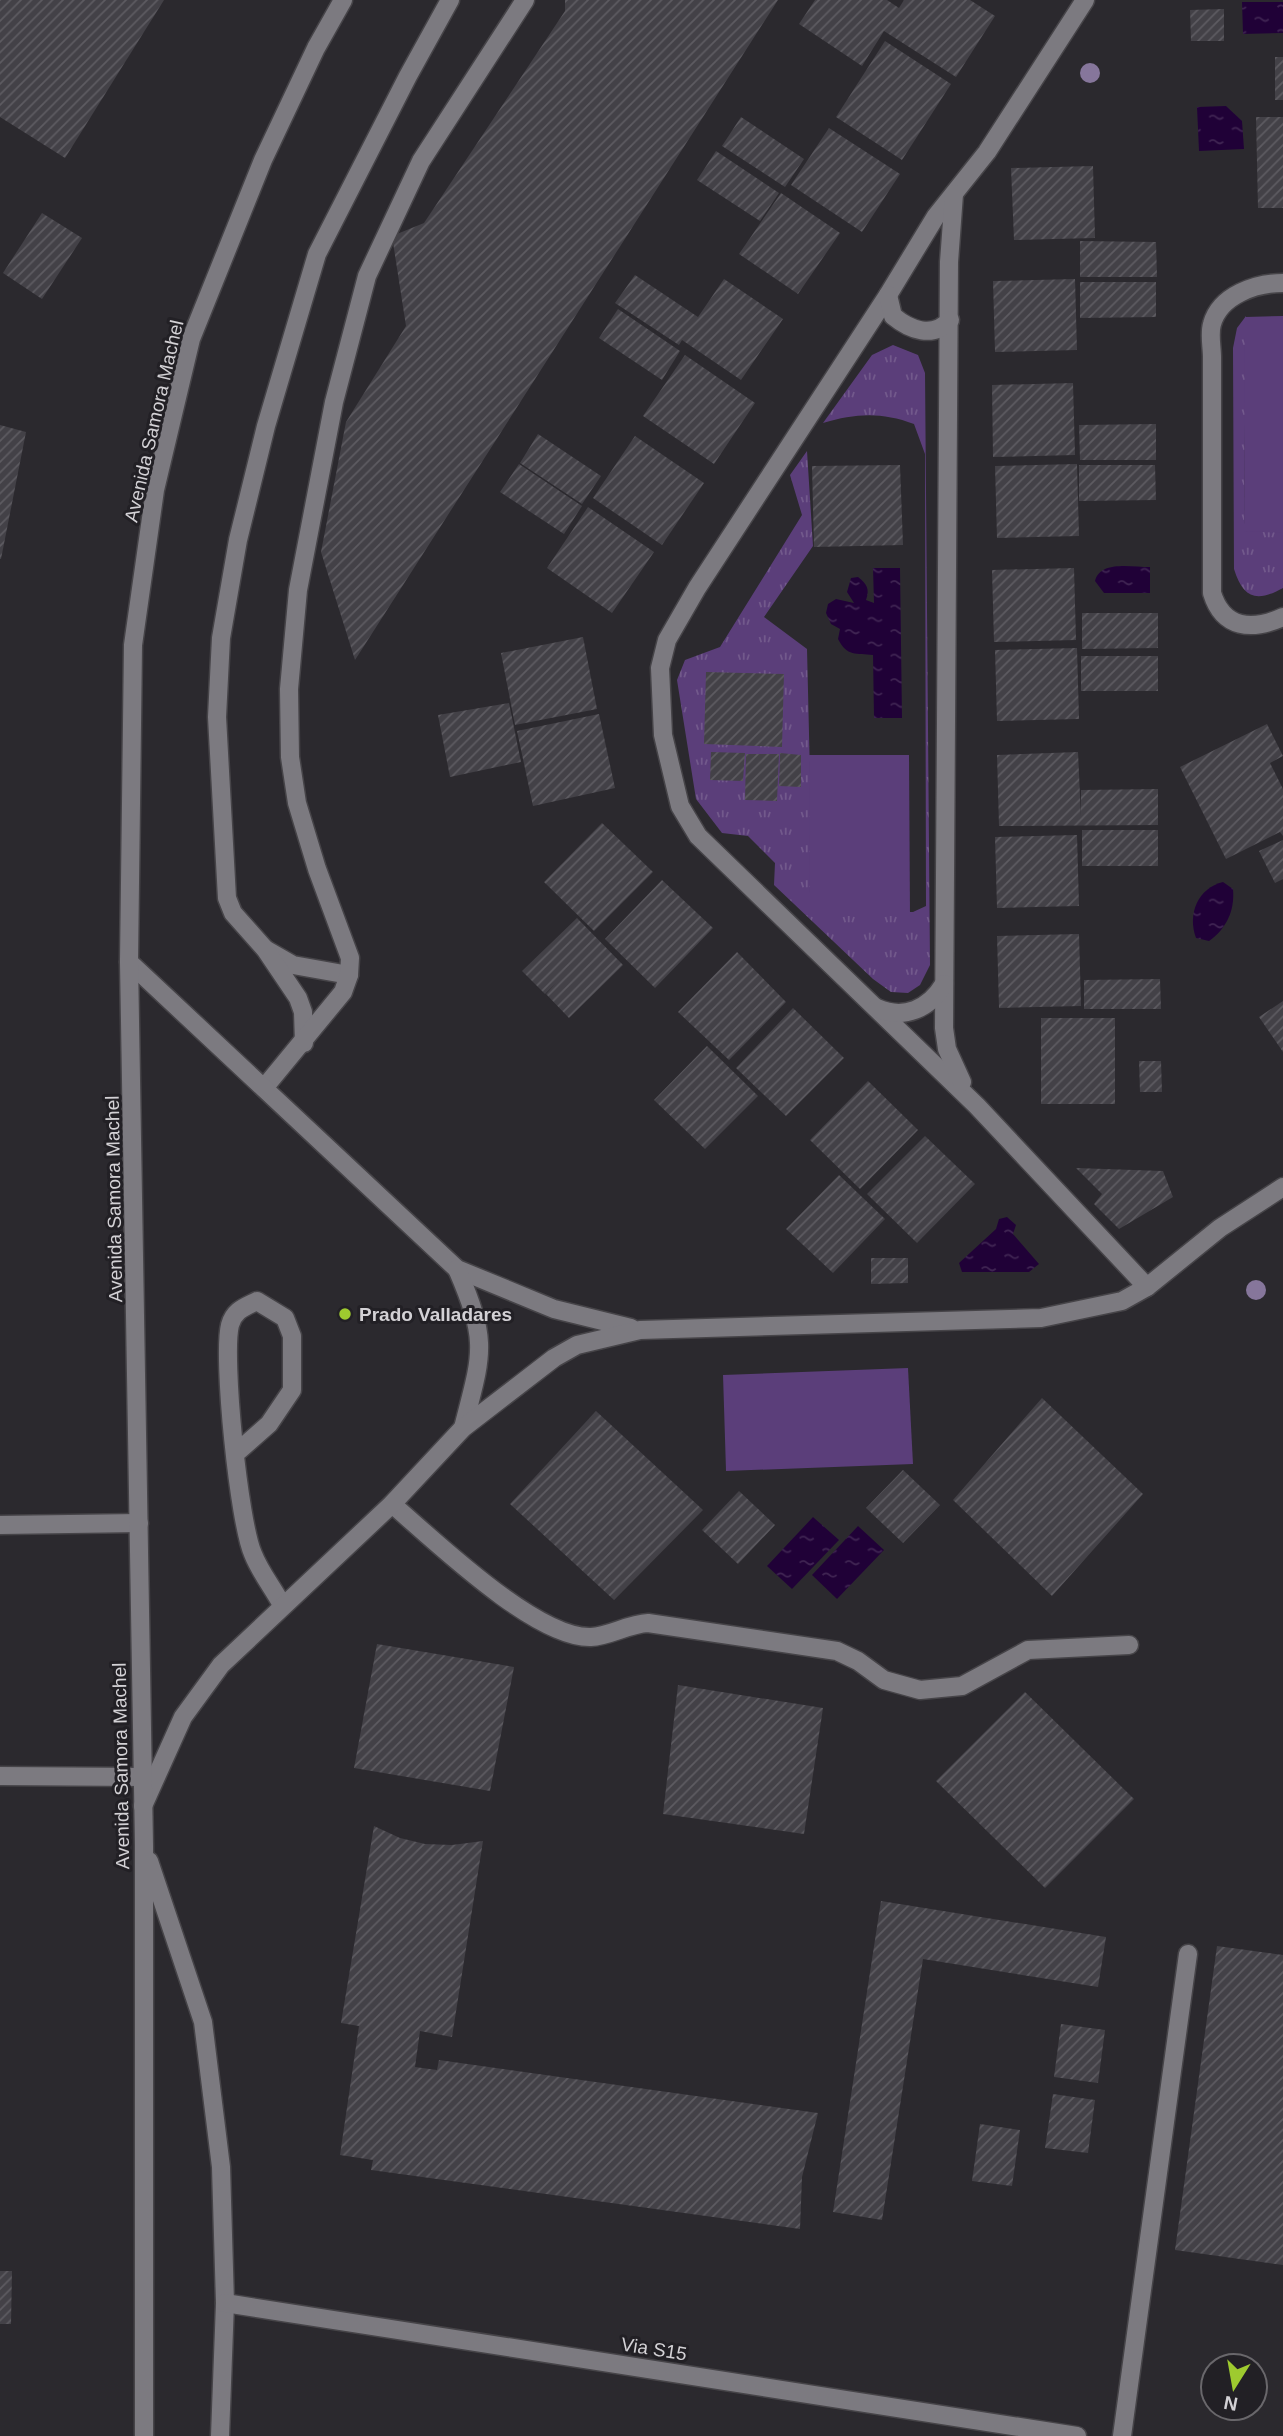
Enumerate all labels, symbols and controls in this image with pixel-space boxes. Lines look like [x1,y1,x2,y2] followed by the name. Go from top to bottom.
[121,318,187,524] street label: Avenida Samora Machel
[102,1096,126,1302] street label: Avenida Samora Machel
[359,1304,512,1325] place label: Prado Valladares
[337,1306,353,1322] marker: Prado Valladares
[109,1663,133,1869] street label: Avenida Samora Machel
[620,2333,688,2365] street label: Via S15
[1199,2352,1269,2422] north arrow
[1222,2392,1240,2415] text: N

